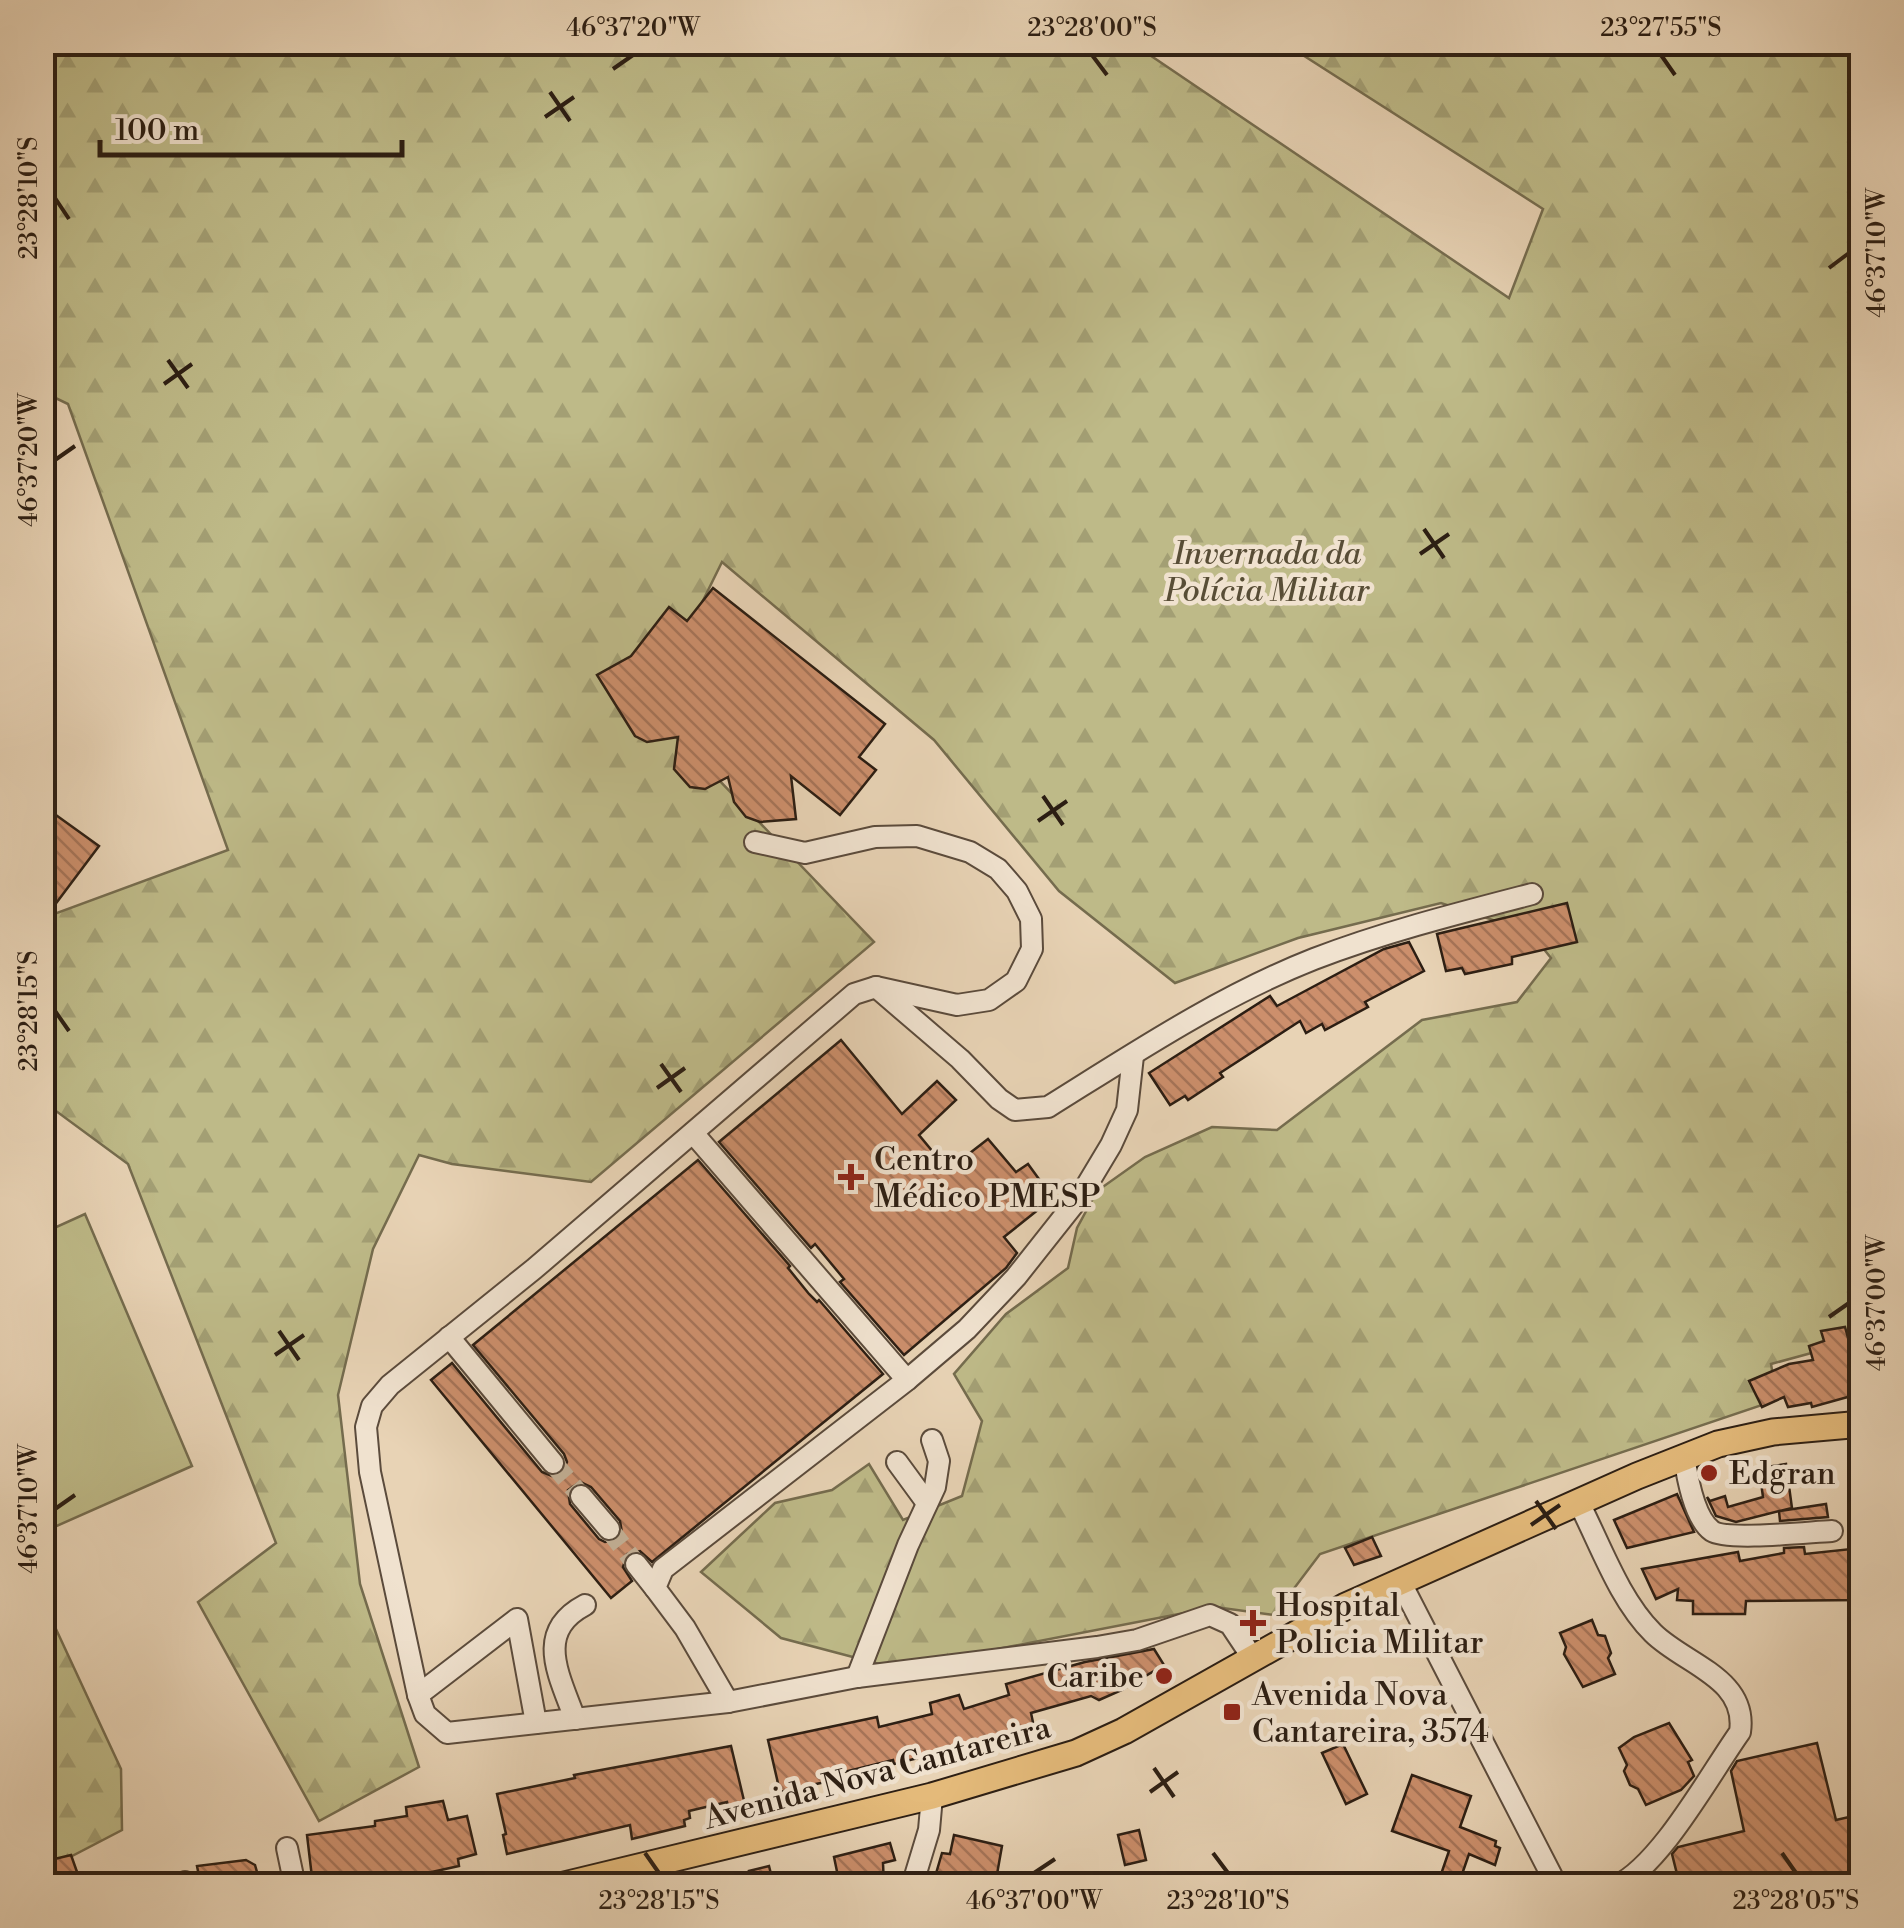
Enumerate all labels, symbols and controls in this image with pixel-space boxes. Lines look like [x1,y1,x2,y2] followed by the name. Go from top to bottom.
[566,13,701,44] text: 46°37'20"W
[1027,13,1157,44] text: 23°28'00"S
[1600,13,1722,44] text: 23°27'55"S
[100,95,402,157] scale bar
[115,112,199,150] text: 100 m
[14,136,45,260] text: 23°28'10"S
[1862,187,1893,318] text: 46°37'10"W
[14,392,45,527] text: 46°37'20"W
[1164,534,1371,611] park label: Invernada da Polícia Militar
[14,950,45,1072] text: 23°28'15"S
[874,1140,1101,1217] place label: Centro Médico PMESP
[838,1164,864,1190] marker: Centro Médico PMESP
[1862,1234,1893,1371] text: 46°37'00"W
[14,1443,45,1574] text: 46°37'10"W
[1729,1454,1836,1494] place label: Edgran
[1698,1462,1720,1484] marker: Edgran
[1276,1586,1484,1663] place label: Hospital Policia Militar
[1240,1610,1266,1636] marker: Hospital Policia Militar
[1046,1657,1144,1697] place label: Caribe
[1153,1665,1175,1687] marker: Caribe
[1251,1675,1489,1752] place label: Avenida Nova Cantareira, 3574
[1221,1701,1243,1723] marker: Avenida Nova Cantareira, 3574
[698,1707,1056,1839] street label: Avenida Nova Cantareira
[598,1886,720,1917] text: 23°28'15"S
[966,1886,1103,1917] text: 46°37'00"W
[1166,1886,1290,1917] text: 23°28'10"S
[1733,1886,1859,1917] text: 23°28'05"S

